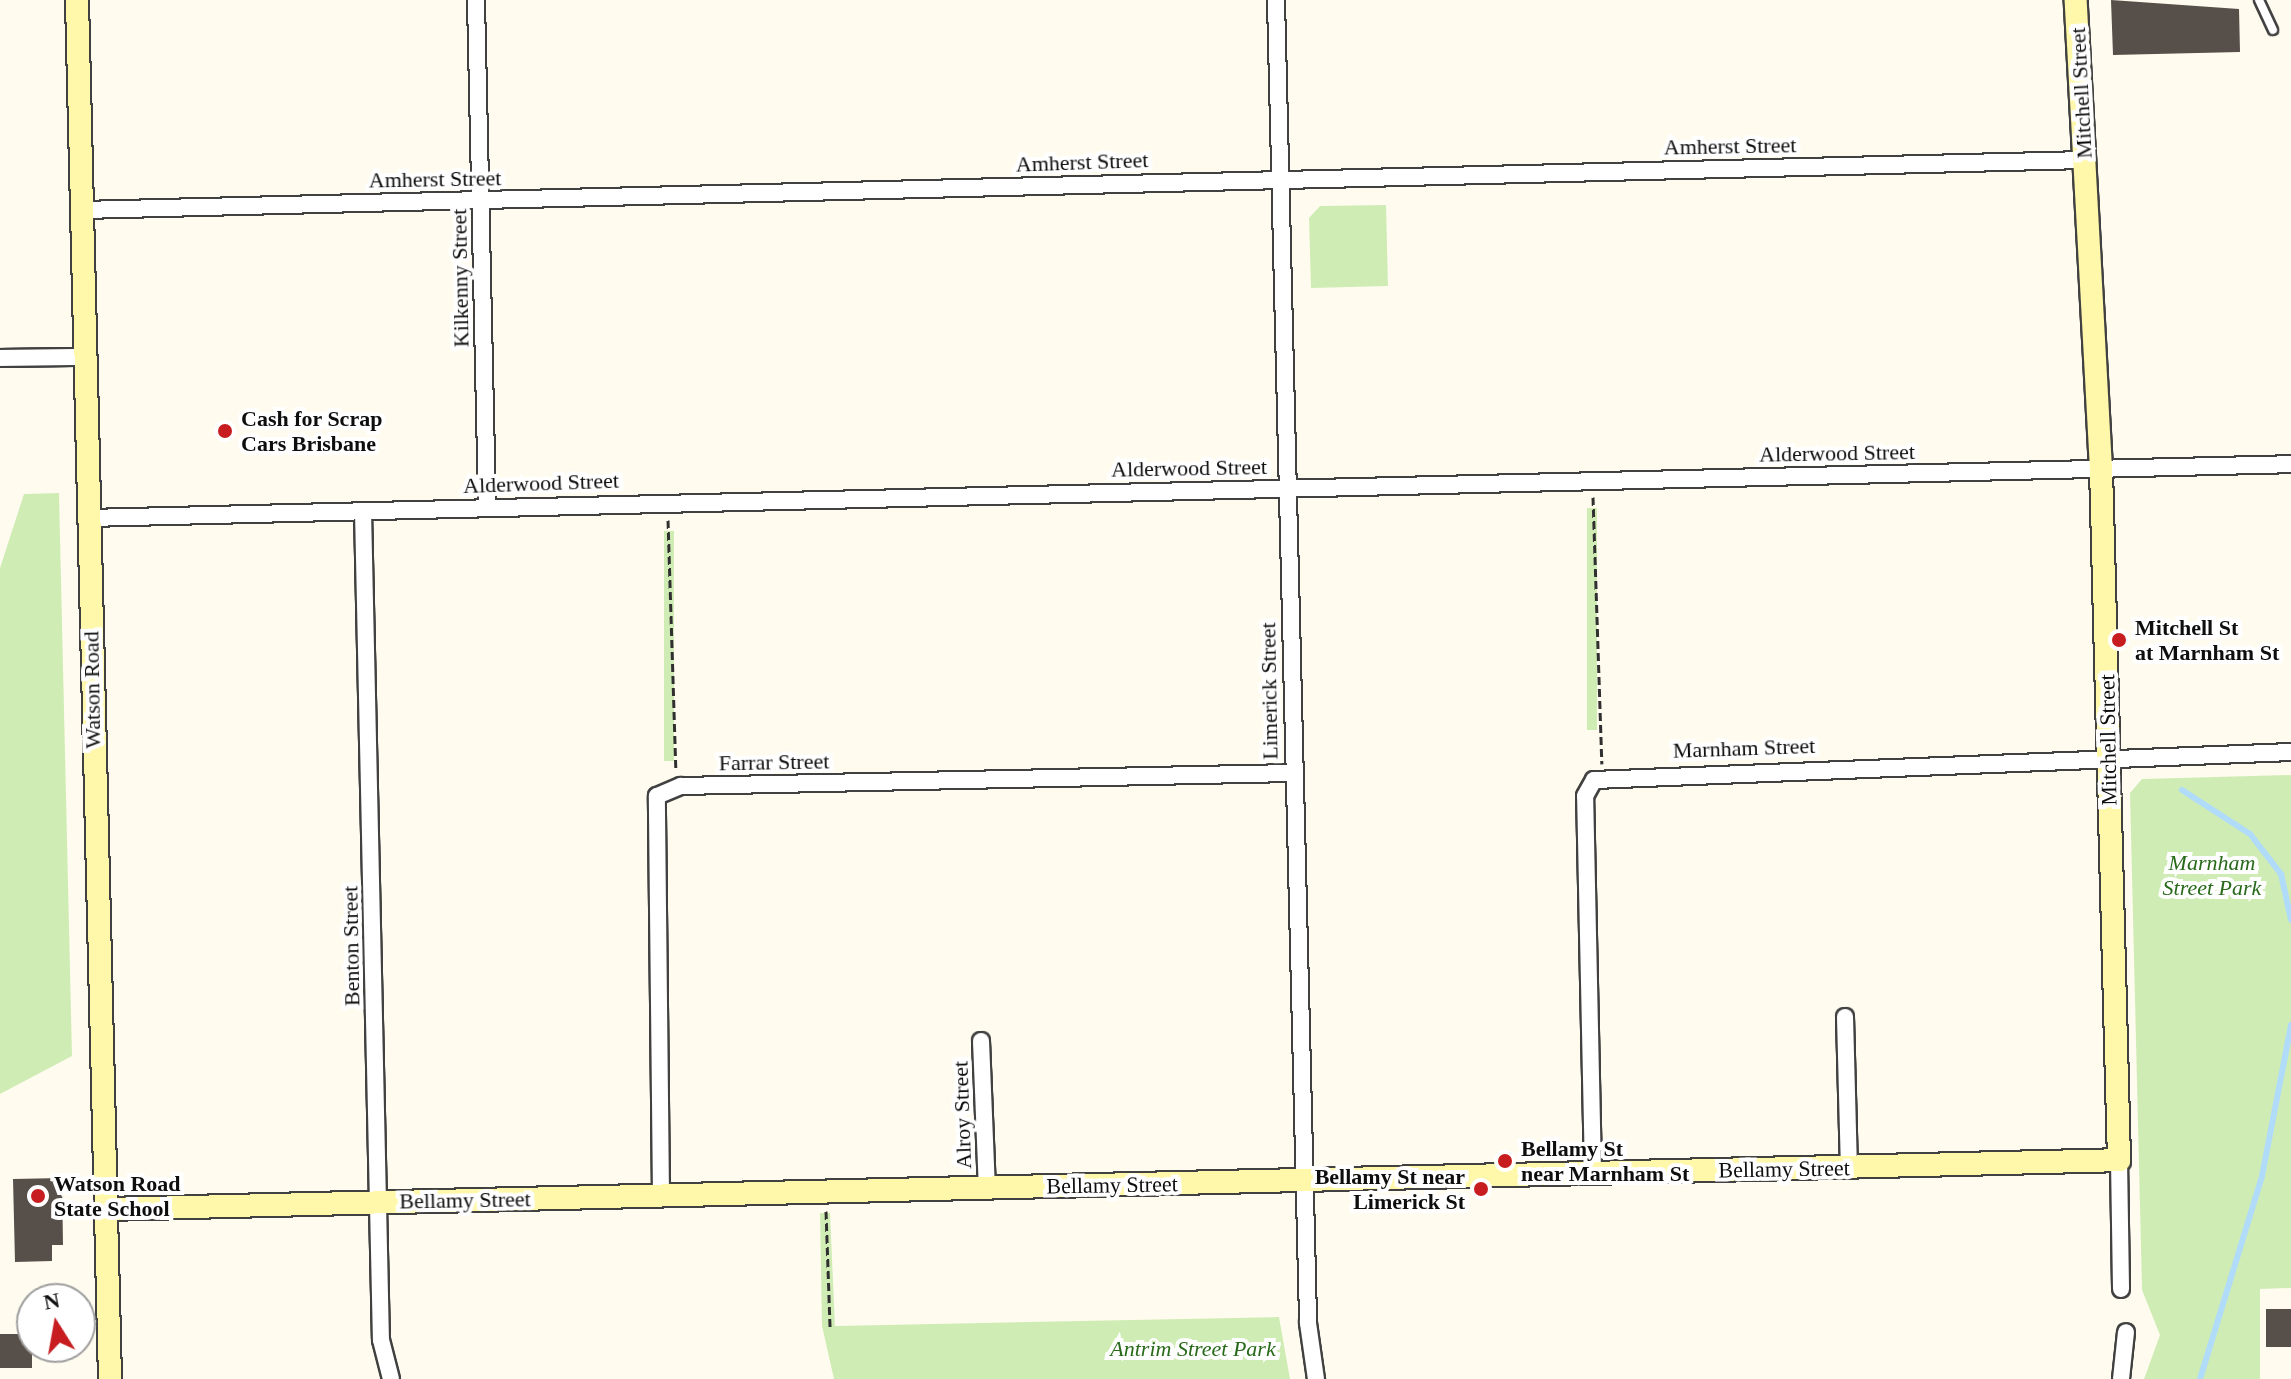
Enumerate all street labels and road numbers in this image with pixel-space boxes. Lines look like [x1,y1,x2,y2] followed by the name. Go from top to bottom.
[2064,27,2098,159] street label: Mitchell Street
[1663,132,1797,160] street label: Amherst Street
[1015,146,1149,178] street label: Amherst Street
[368,165,502,193] street label: Amherst Street
[446,208,474,348] street label: Kilkenny Street
[1759,438,1915,468] street label: Alderwood Street
[1111,453,1267,483] street label: Alderwood Street
[463,467,619,499] street label: Alderwood Street
[1255,622,1283,760] street label: Limerick Street
[78,631,106,749] street label: Watson Road
[2094,674,2122,806] street label: Mitchell Street
[1672,732,1816,764] street label: Marnham Street
[718,748,830,776] street label: Farrar Street
[337,886,365,1006] street label: Benton Street
[947,1061,977,1169] street label: Alroy Street
[1718,1155,1850,1183] street label: Bellamy Street
[1046,1171,1178,1199] street label: Bellamy Street
[399,1186,531,1214] street label: Bellamy Street

